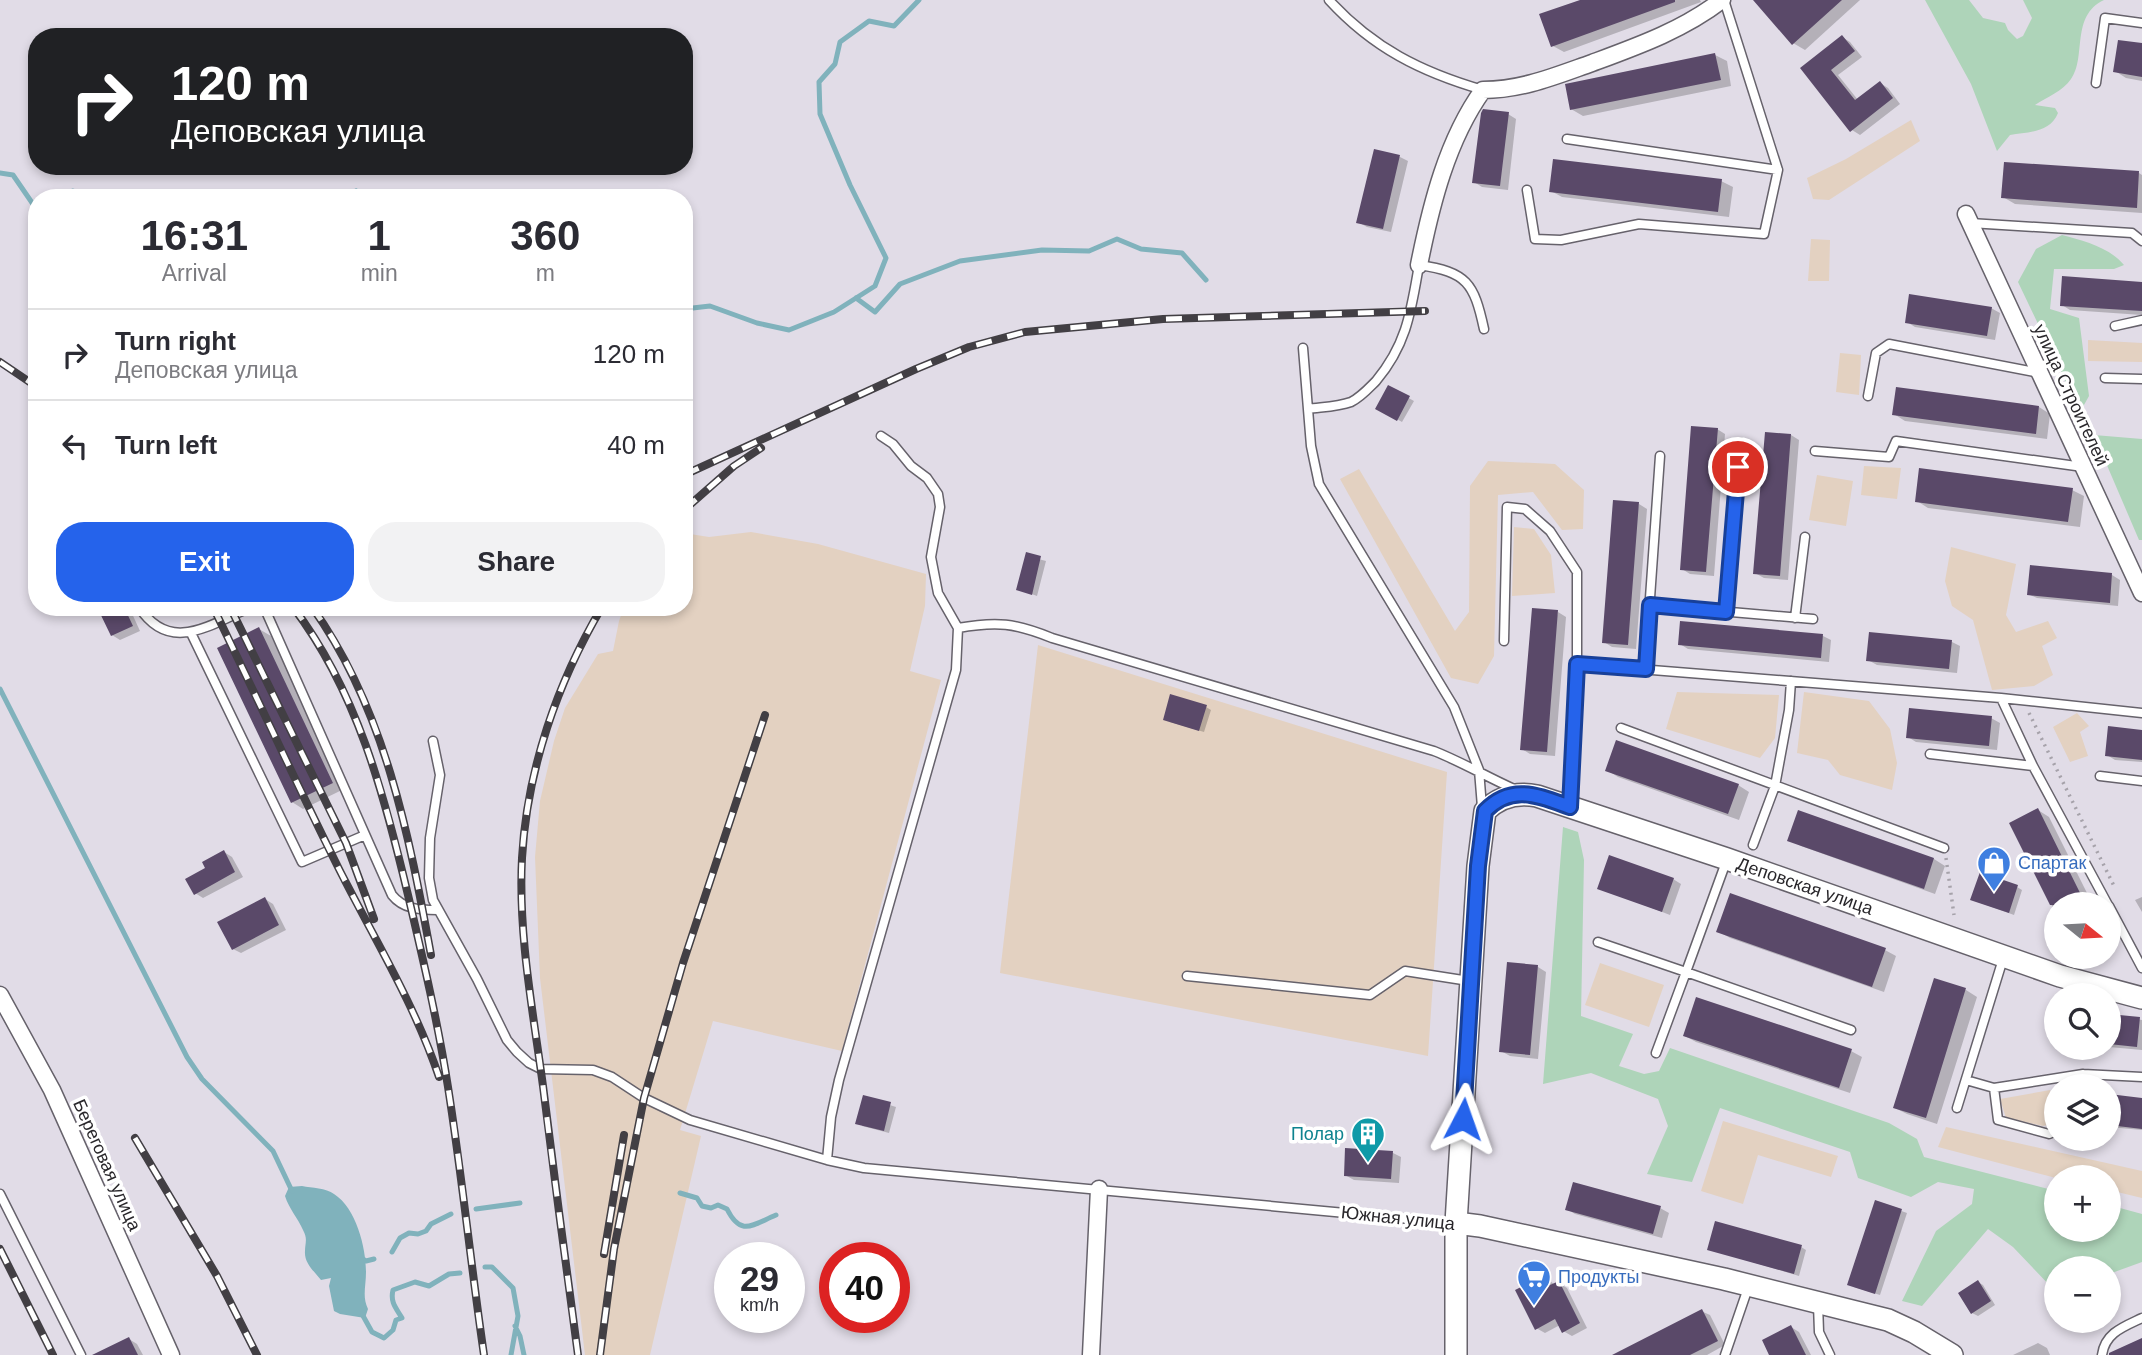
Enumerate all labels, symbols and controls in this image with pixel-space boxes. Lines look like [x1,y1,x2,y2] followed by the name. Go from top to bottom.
[56,56,147,147] icon: right
[171,56,310,110] text: 120 m
[171,113,425,149] text: Деповская улица
[141,212,248,259] text: 16:31
[367,212,391,259] text: 1
[510,212,580,259] text: 360
[162,260,227,286] text: Arrival
[361,260,398,286] text: min
[536,260,555,286] text: m
[2029,321,2113,469] street label: улица Строителей
[115,326,236,356] text: Turn right
[56,336,94,374] icon: right
[593,339,665,369] text: 120 m
[115,357,298,383] text: Деповская улица
[56,427,94,465] icon: left
[115,430,217,460] text: Turn left
[607,430,665,460] text: 40 m
[1708,437,1768,497] pin
[1719,448,1757,486] icon: arrive
[56,522,354,602] button: Exit
[368,522,665,602] button: Share
[1975,844,2013,893] shop icon: Спартак
[1734,853,1877,919] street label: Деповская улица
[2018,853,2086,873] place label: Спартак
[2044,892,2121,970] north arrow
[2044,892,2121,1333] map controls
[2044,983,2121,1060] button: search
[2044,1074,2121,1151] button: layers
[1426,1082,1500,1156] position arrow
[69,1096,145,1235] street label: Береговая улица
[1349,1115,1387,1164] building icon: Полар
[1291,1124,1344,1144] place label: Полар
[2044,1165,2121,1242] button: +
[1340,1202,1457,1234] street label: Южная улица
[819,1242,910,1333] speed limit sign: 40
[2044,1256,2121,1333] button: −
[1515,1258,1553,1307] supermarket icon: Продукты
[740,1259,779,1298] text: 29
[1558,1267,1639,1287] place label: Продукты
[740,1295,779,1315] text: km/h

